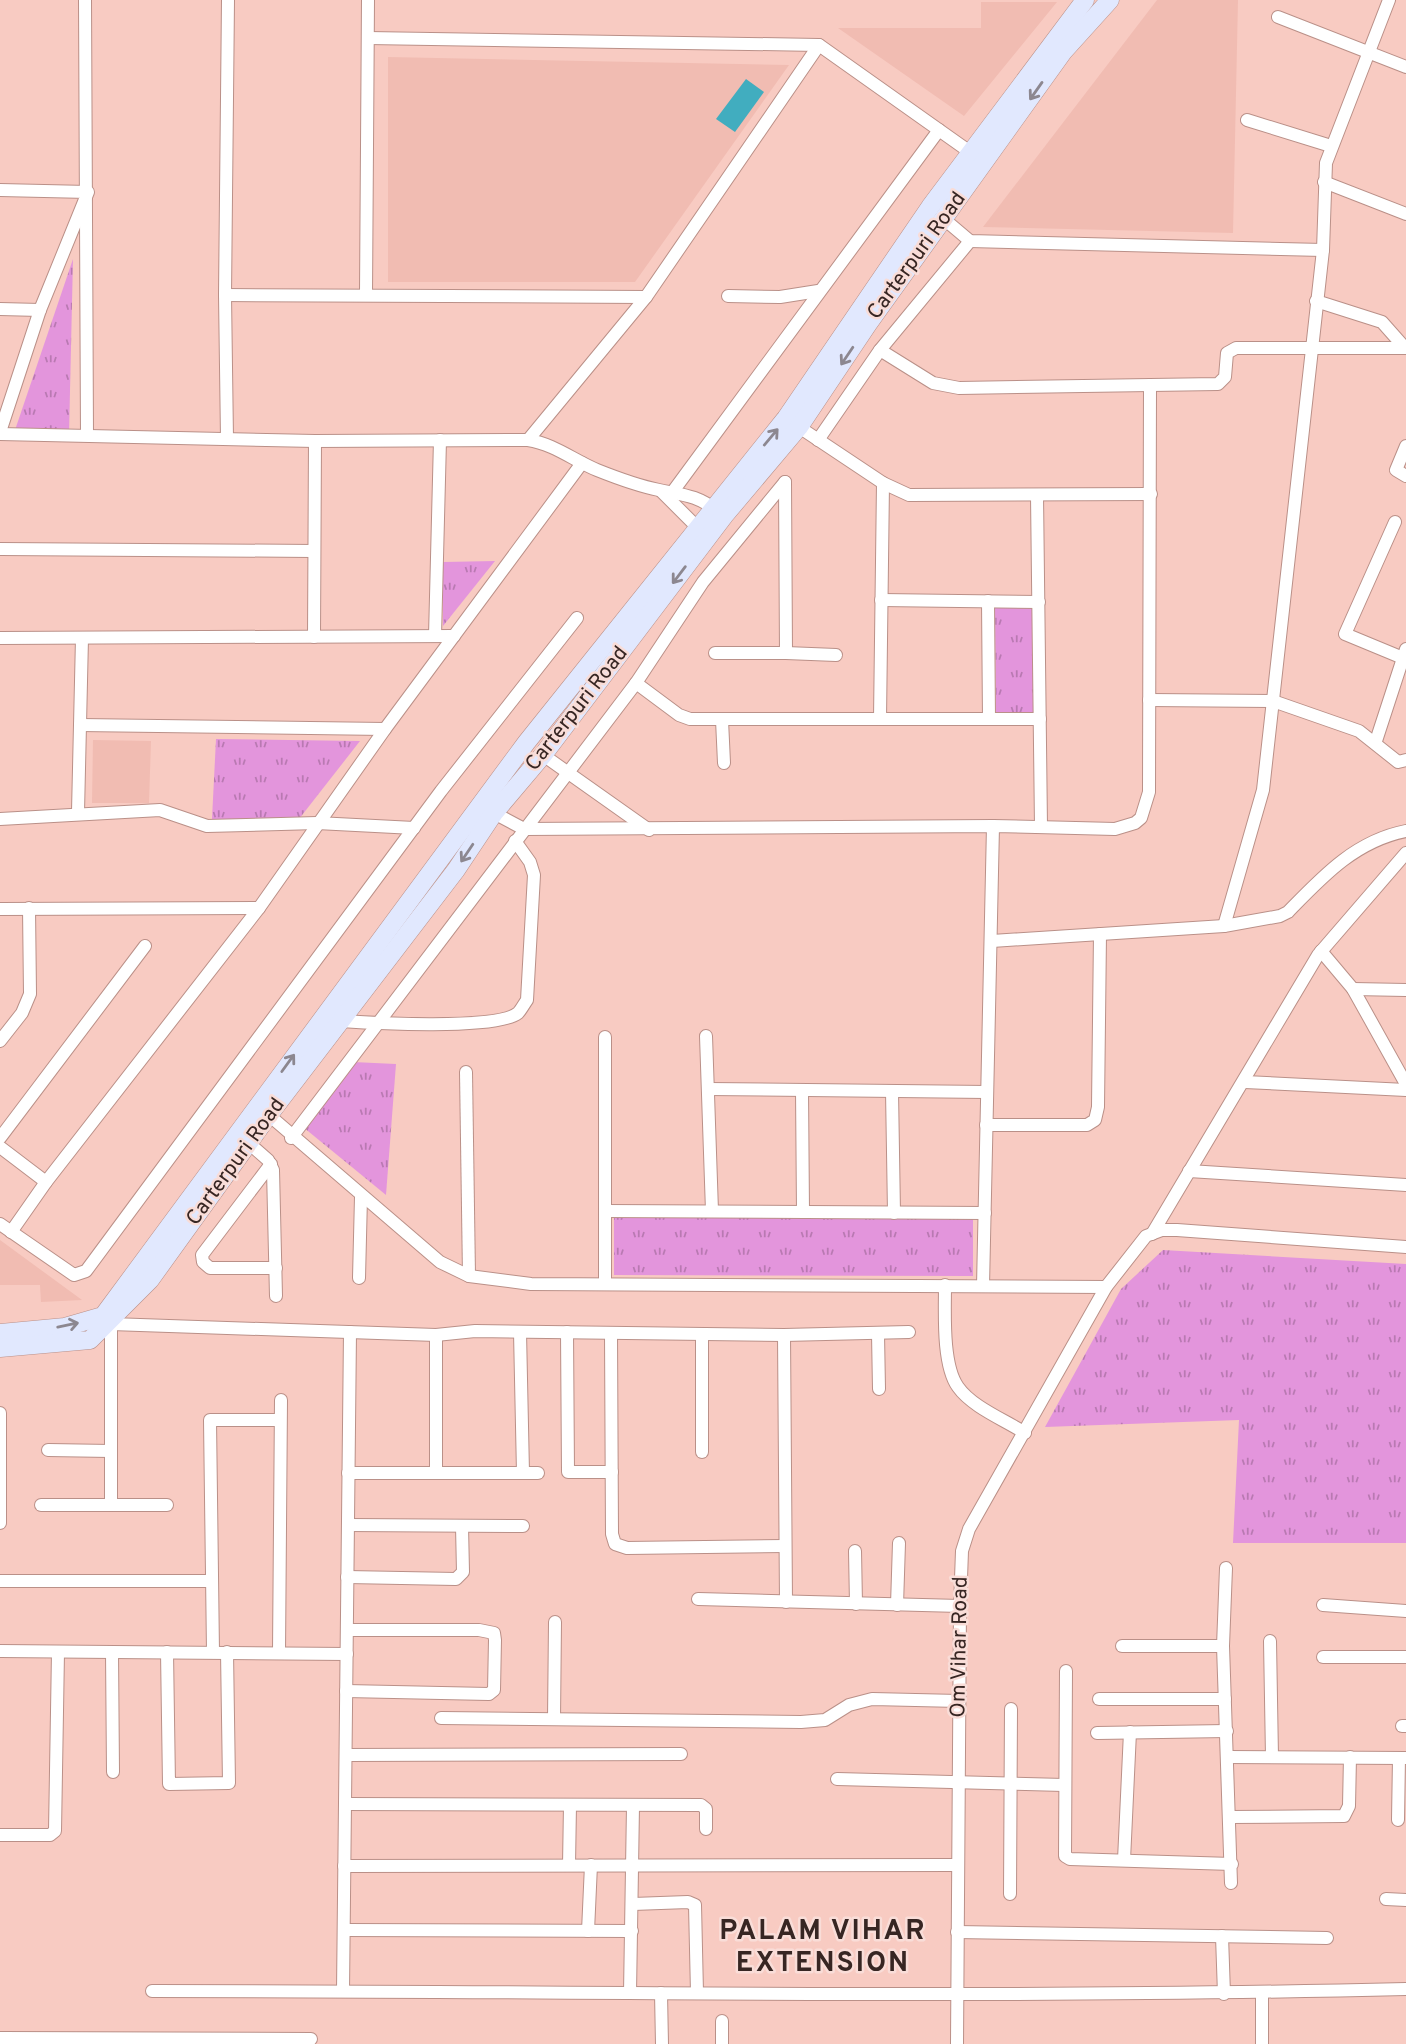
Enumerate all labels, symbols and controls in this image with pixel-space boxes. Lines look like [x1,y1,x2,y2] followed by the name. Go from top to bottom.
[1029,81,1043,100] one-way arrow
[862,187,972,325] street label: Carterpuri Road
[840,345,854,365] one-way arrow
[763,428,779,446] one-way arrow
[672,565,687,584] one-way arrow
[520,641,634,777] street label: Carterpuri Road
[460,843,474,862] one-way arrow
[281,1054,295,1073] one-way arrow
[181,1093,291,1231] street label: Carterpuri Road
[56,1318,79,1332] one-way arrow
[945,1576,975,1718] street label: Om Vihar Road
[719,1914,927,1982] district label: PALAM VIHAR EXTENSION

